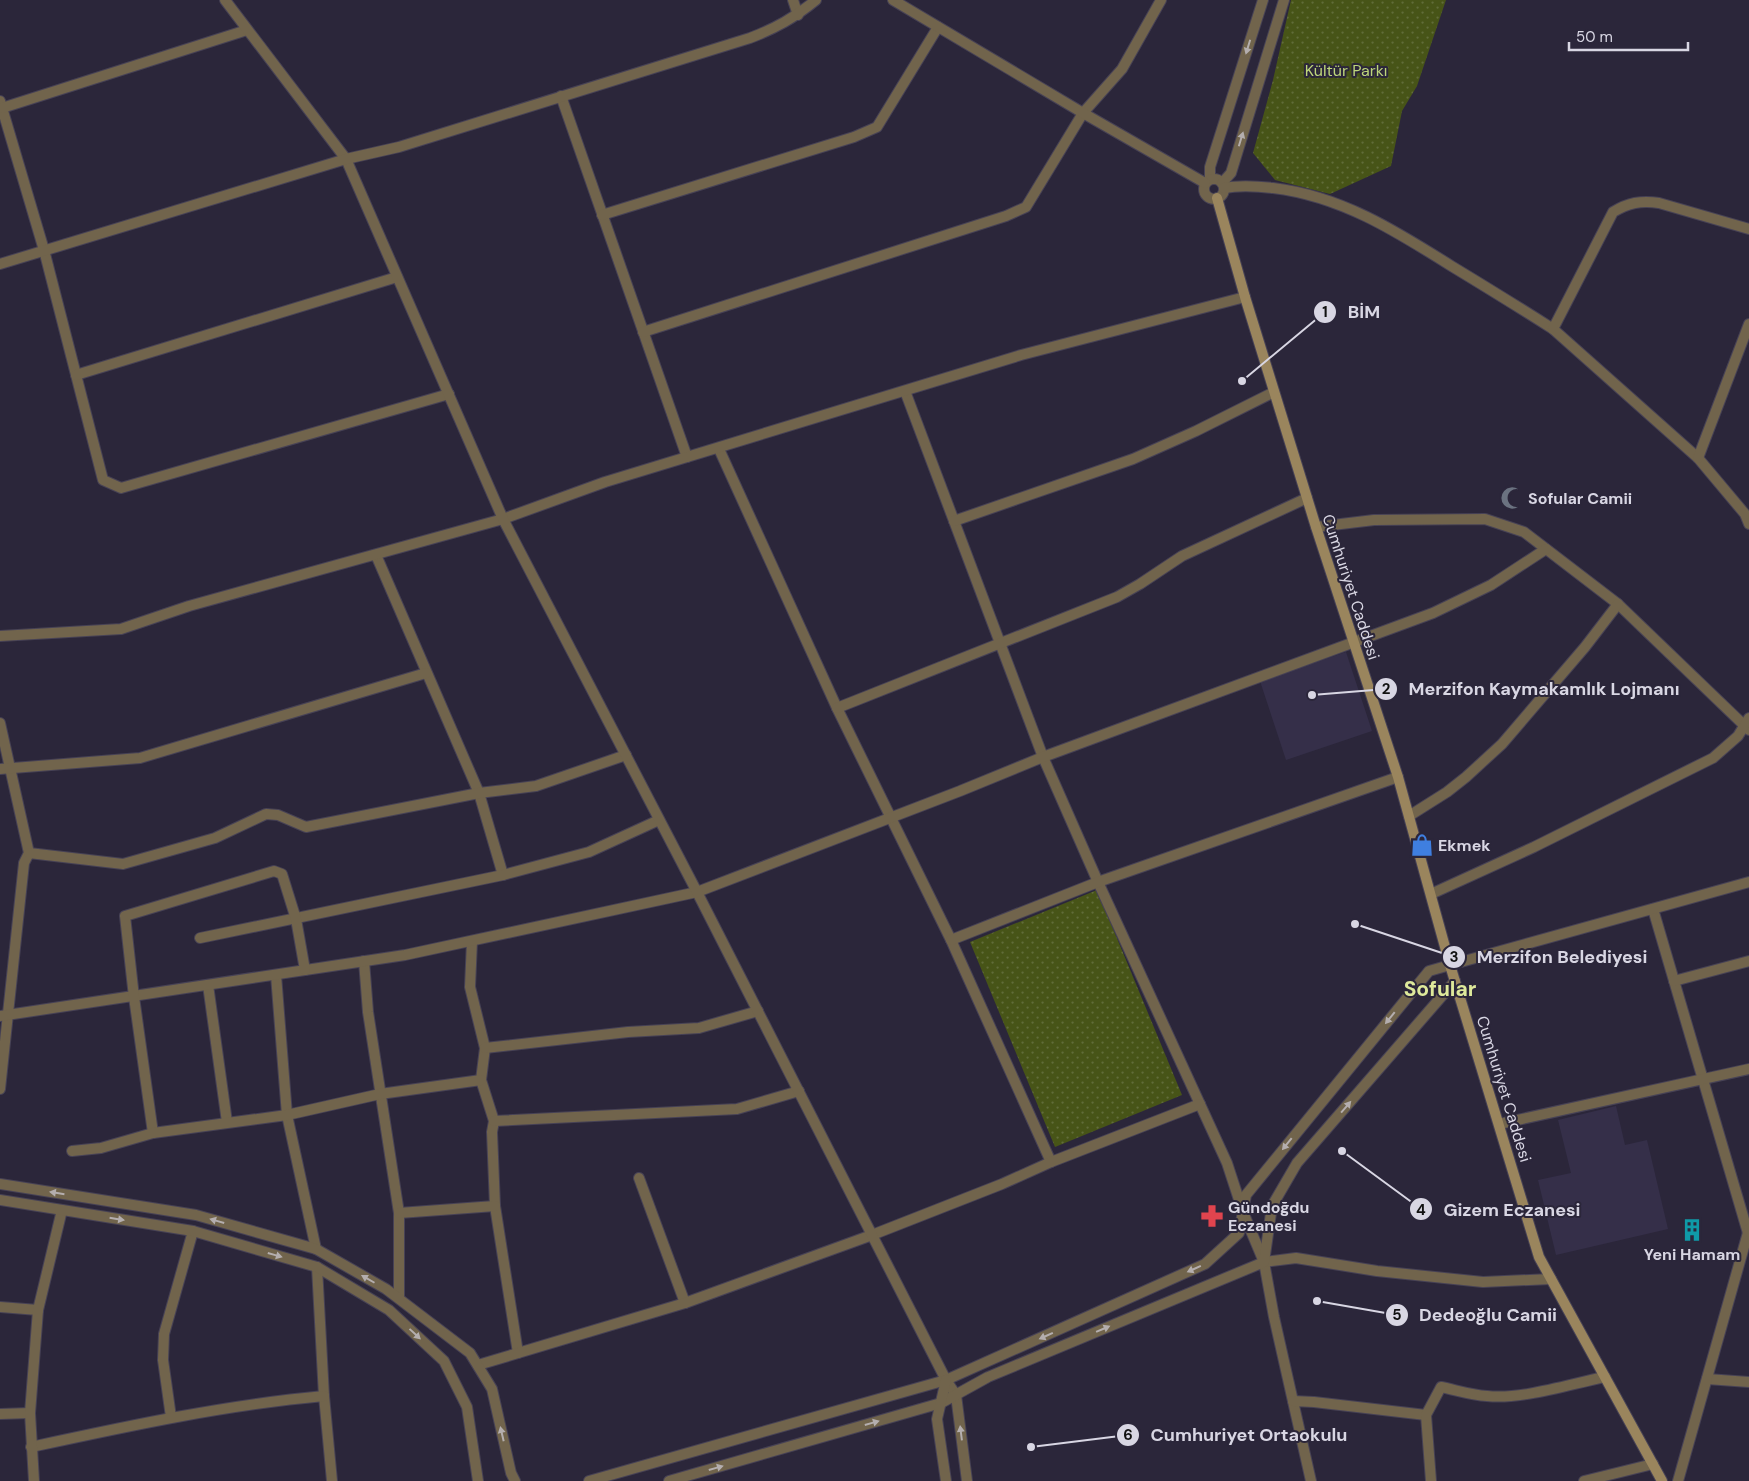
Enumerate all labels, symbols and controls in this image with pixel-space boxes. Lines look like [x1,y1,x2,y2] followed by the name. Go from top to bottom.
[1569,20,1688,52] scale bar
[1576,27,1613,47] text: 50 m
[1244,39,1252,54] one-way arrow
[1305,60,1387,81] park label: Kültür Parkı
[1238,132,1246,147] one-way arrow
[1313,295,1390,328] callout: BİM
[1348,300,1380,324] text: BİM
[1322,302,1328,322] text: 1
[1499,485,1525,511] mosque icon: Sofular Camii
[1528,488,1632,509] place label: Sofular Camii
[1318,512,1384,662] street label: Cumhuriyet Caddesi
[1374,672,1689,705] callout: Merzifon Kaymakamlık Lojmanı
[1409,677,1679,701] text: Merzifon Kaymakamlık Lojmanı
[1382,679,1391,699] text: 2
[1409,832,1435,858] shop icon: Ekmek
[1438,835,1491,856] place label: Ekmek
[1442,941,1657,974] callout: Merzifon Belediyesi
[1477,945,1647,969] text: Merzifon Belediyesi
[1449,947,1459,967] text: 3
[1404,975,1477,1003] district label: Sofular
[1384,1012,1395,1025] one-way arrow
[1472,1013,1536,1165] street label: Cumhuriyet Caddesi
[1340,1101,1351,1114] one-way arrow
[1282,1138,1293,1150] one-way arrow
[49,1188,65,1196] one-way arrow
[1409,1193,1591,1226] callout: Gizem Eczanesi
[1228,1197,1309,1236] place label: Gündoğdu Eczanesi
[1444,1198,1581,1222] text: Gizem Eczanesi
[1416,1200,1426,1220] text: 4
[1199,1203,1225,1229] pharmacy icon: Gündoğdu Eczanesi
[110,1215,126,1223] one-way arrow
[210,1217,225,1225] one-way arrow
[1679,1217,1705,1243] building icon: Yeni Hamam
[1644,1244,1740,1265] place label: Yeni Hamam
[268,1251,283,1259] one-way arrow
[1187,1265,1201,1273] one-way arrow
[361,1274,375,1283] one-way arrow
[1384,1298,1567,1331] callout: Dedeoğlu Camii
[1419,1303,1557,1327] text: Dedeoğlu Camii
[1392,1305,1402,1325] text: 5
[1095,1325,1110,1332] one-way arrow
[408,1328,420,1340] one-way arrow
[1039,1332,1053,1340] one-way arrow
[1115,1418,1357,1451] callout: Cumhuriyet Ortaokulu
[864,1419,879,1427] one-way arrow
[1151,1423,1347,1447] text: Cumhuriyet Ortaokulu
[957,1424,965,1440] one-way arrow
[1123,1425,1133,1445] text: 6
[498,1427,506,1442] one-way arrow
[708,1463,723,1471] one-way arrow

